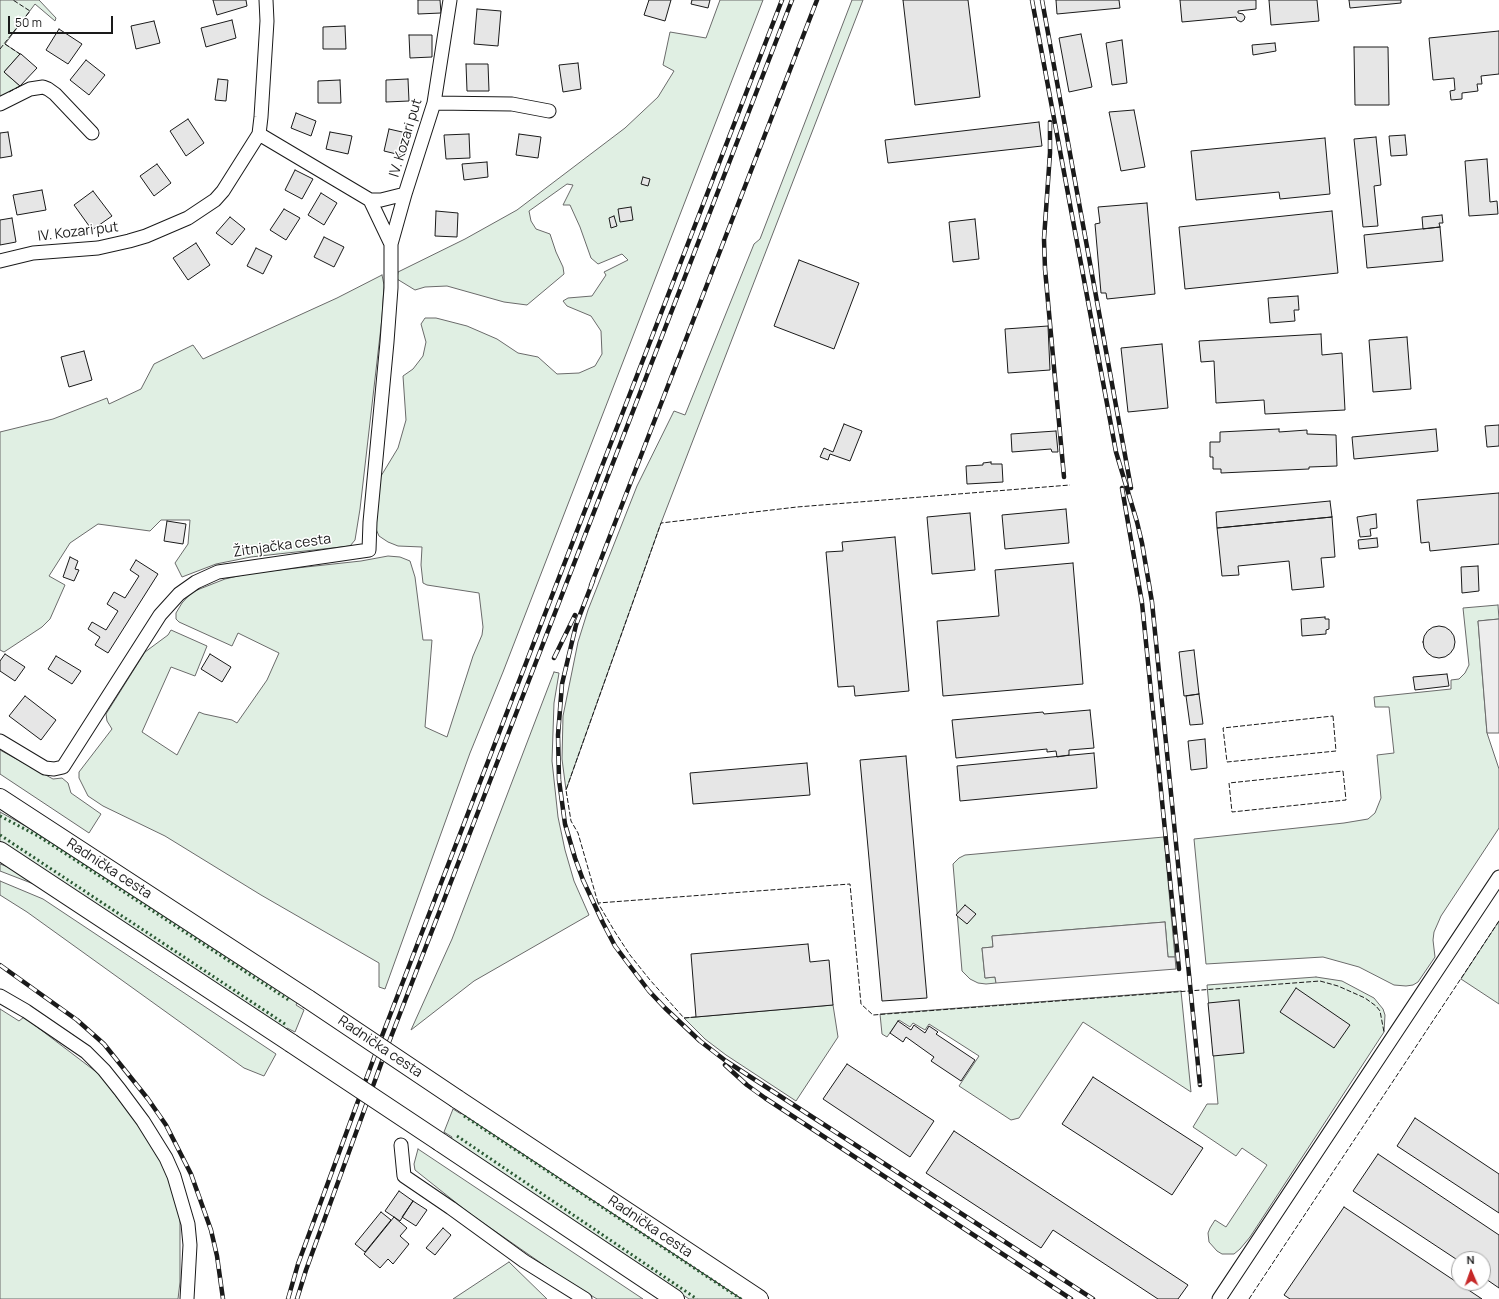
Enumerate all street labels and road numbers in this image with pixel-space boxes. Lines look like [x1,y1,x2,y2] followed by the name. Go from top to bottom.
[386,97,426,179] street label: IV. Kozari put
[37,219,119,245] street label: IV. Kozari put
[232,531,332,561] street label: Žitnjačka cesta
[63,835,155,903] street label: Radnička cesta
[335,1013,425,1081] street label: Radnička cesta
[605,1193,695,1261] street label: Radnička cesta

